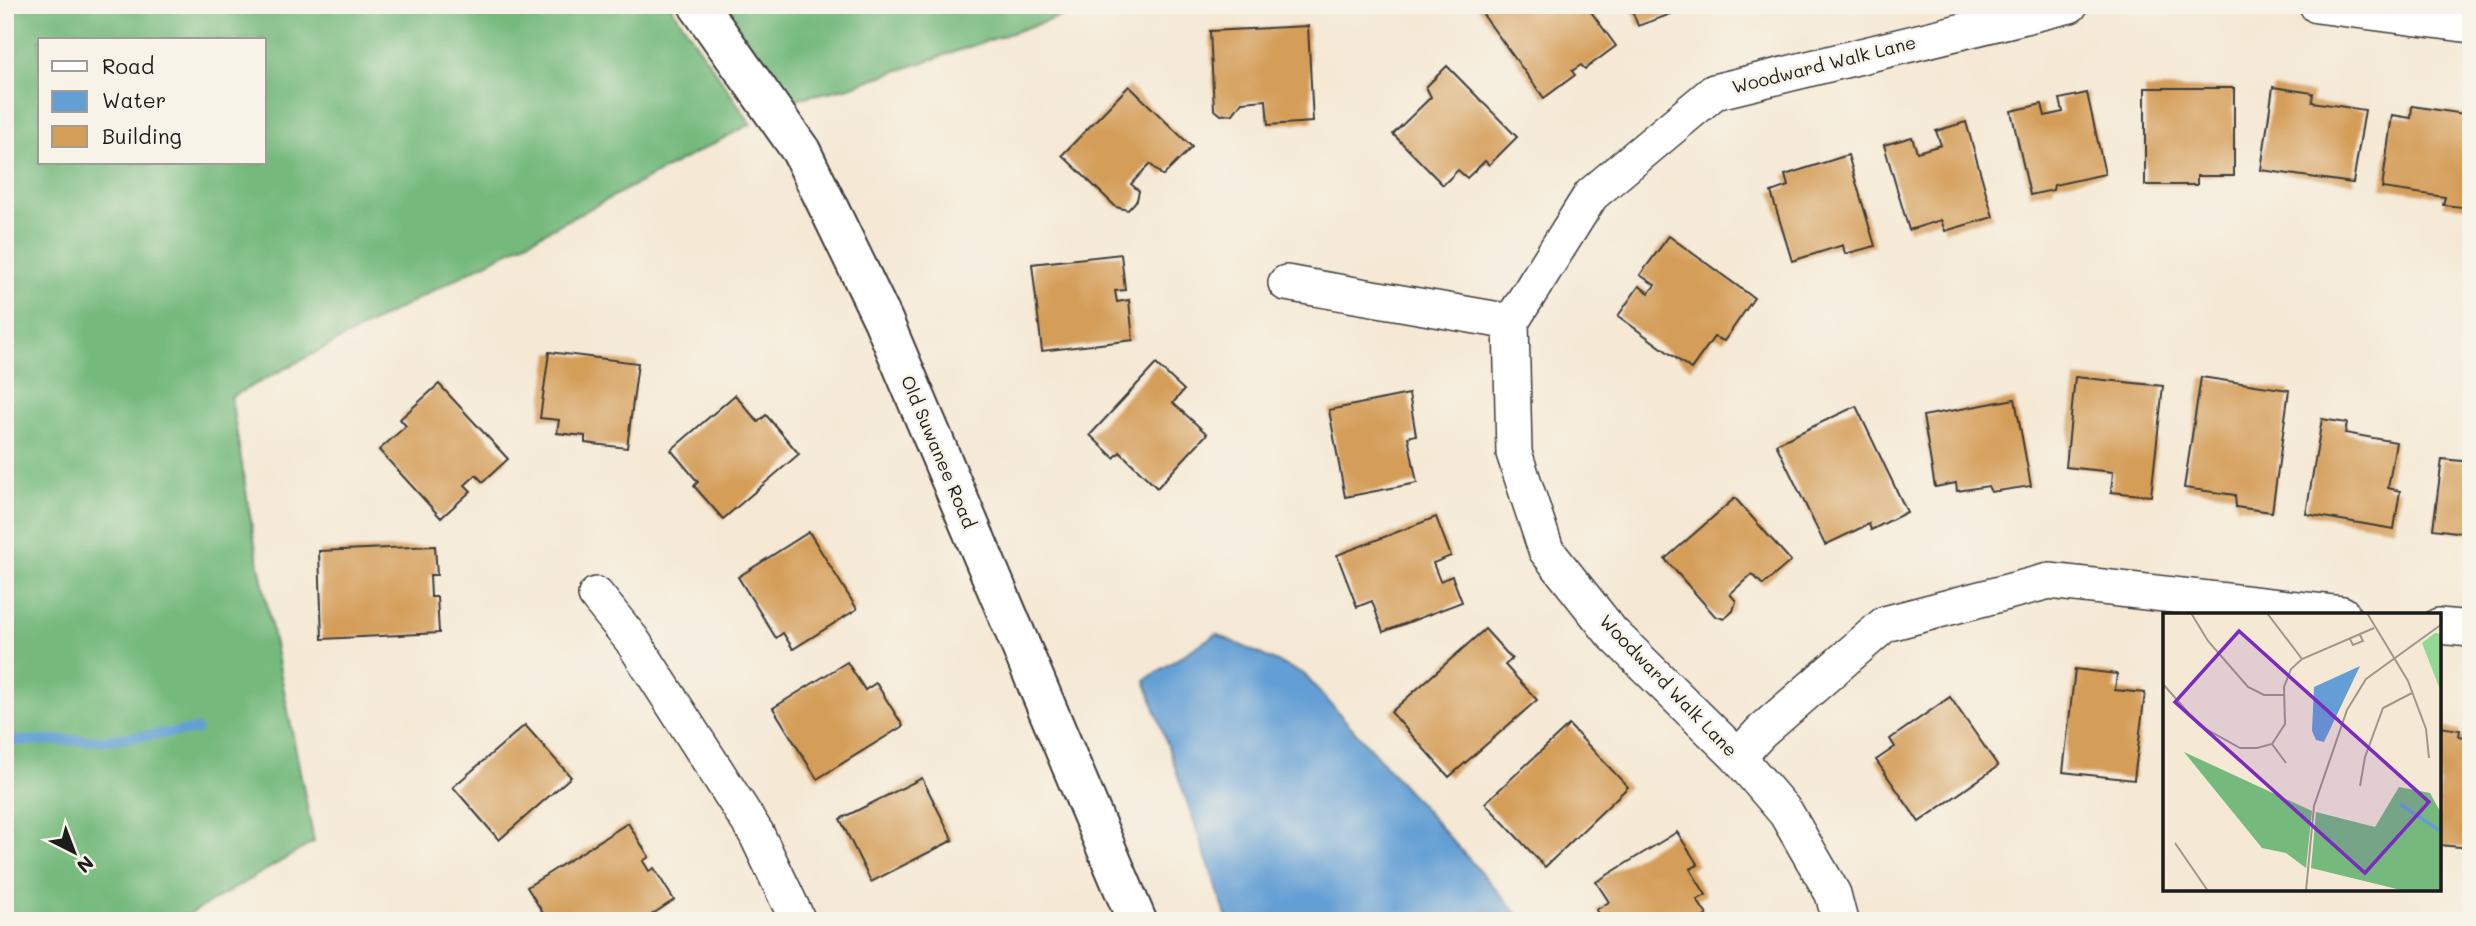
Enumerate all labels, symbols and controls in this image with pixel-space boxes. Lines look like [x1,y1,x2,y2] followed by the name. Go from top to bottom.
[1729,30,1918,98] street label: Woodward Walk Lane
[38,38,266,164] legend
[102,52,154,79] text: Road
[102,86,166,113] text: Water
[102,122,182,149] text: Building
[896,371,982,532] street label: Old Suwanee Road
[1595,609,1743,761] street label: Woodward Walk Lane
[2163,613,2441,891] inset map
[38,818,108,888] north arrow
[72,851,99,879] text: N

